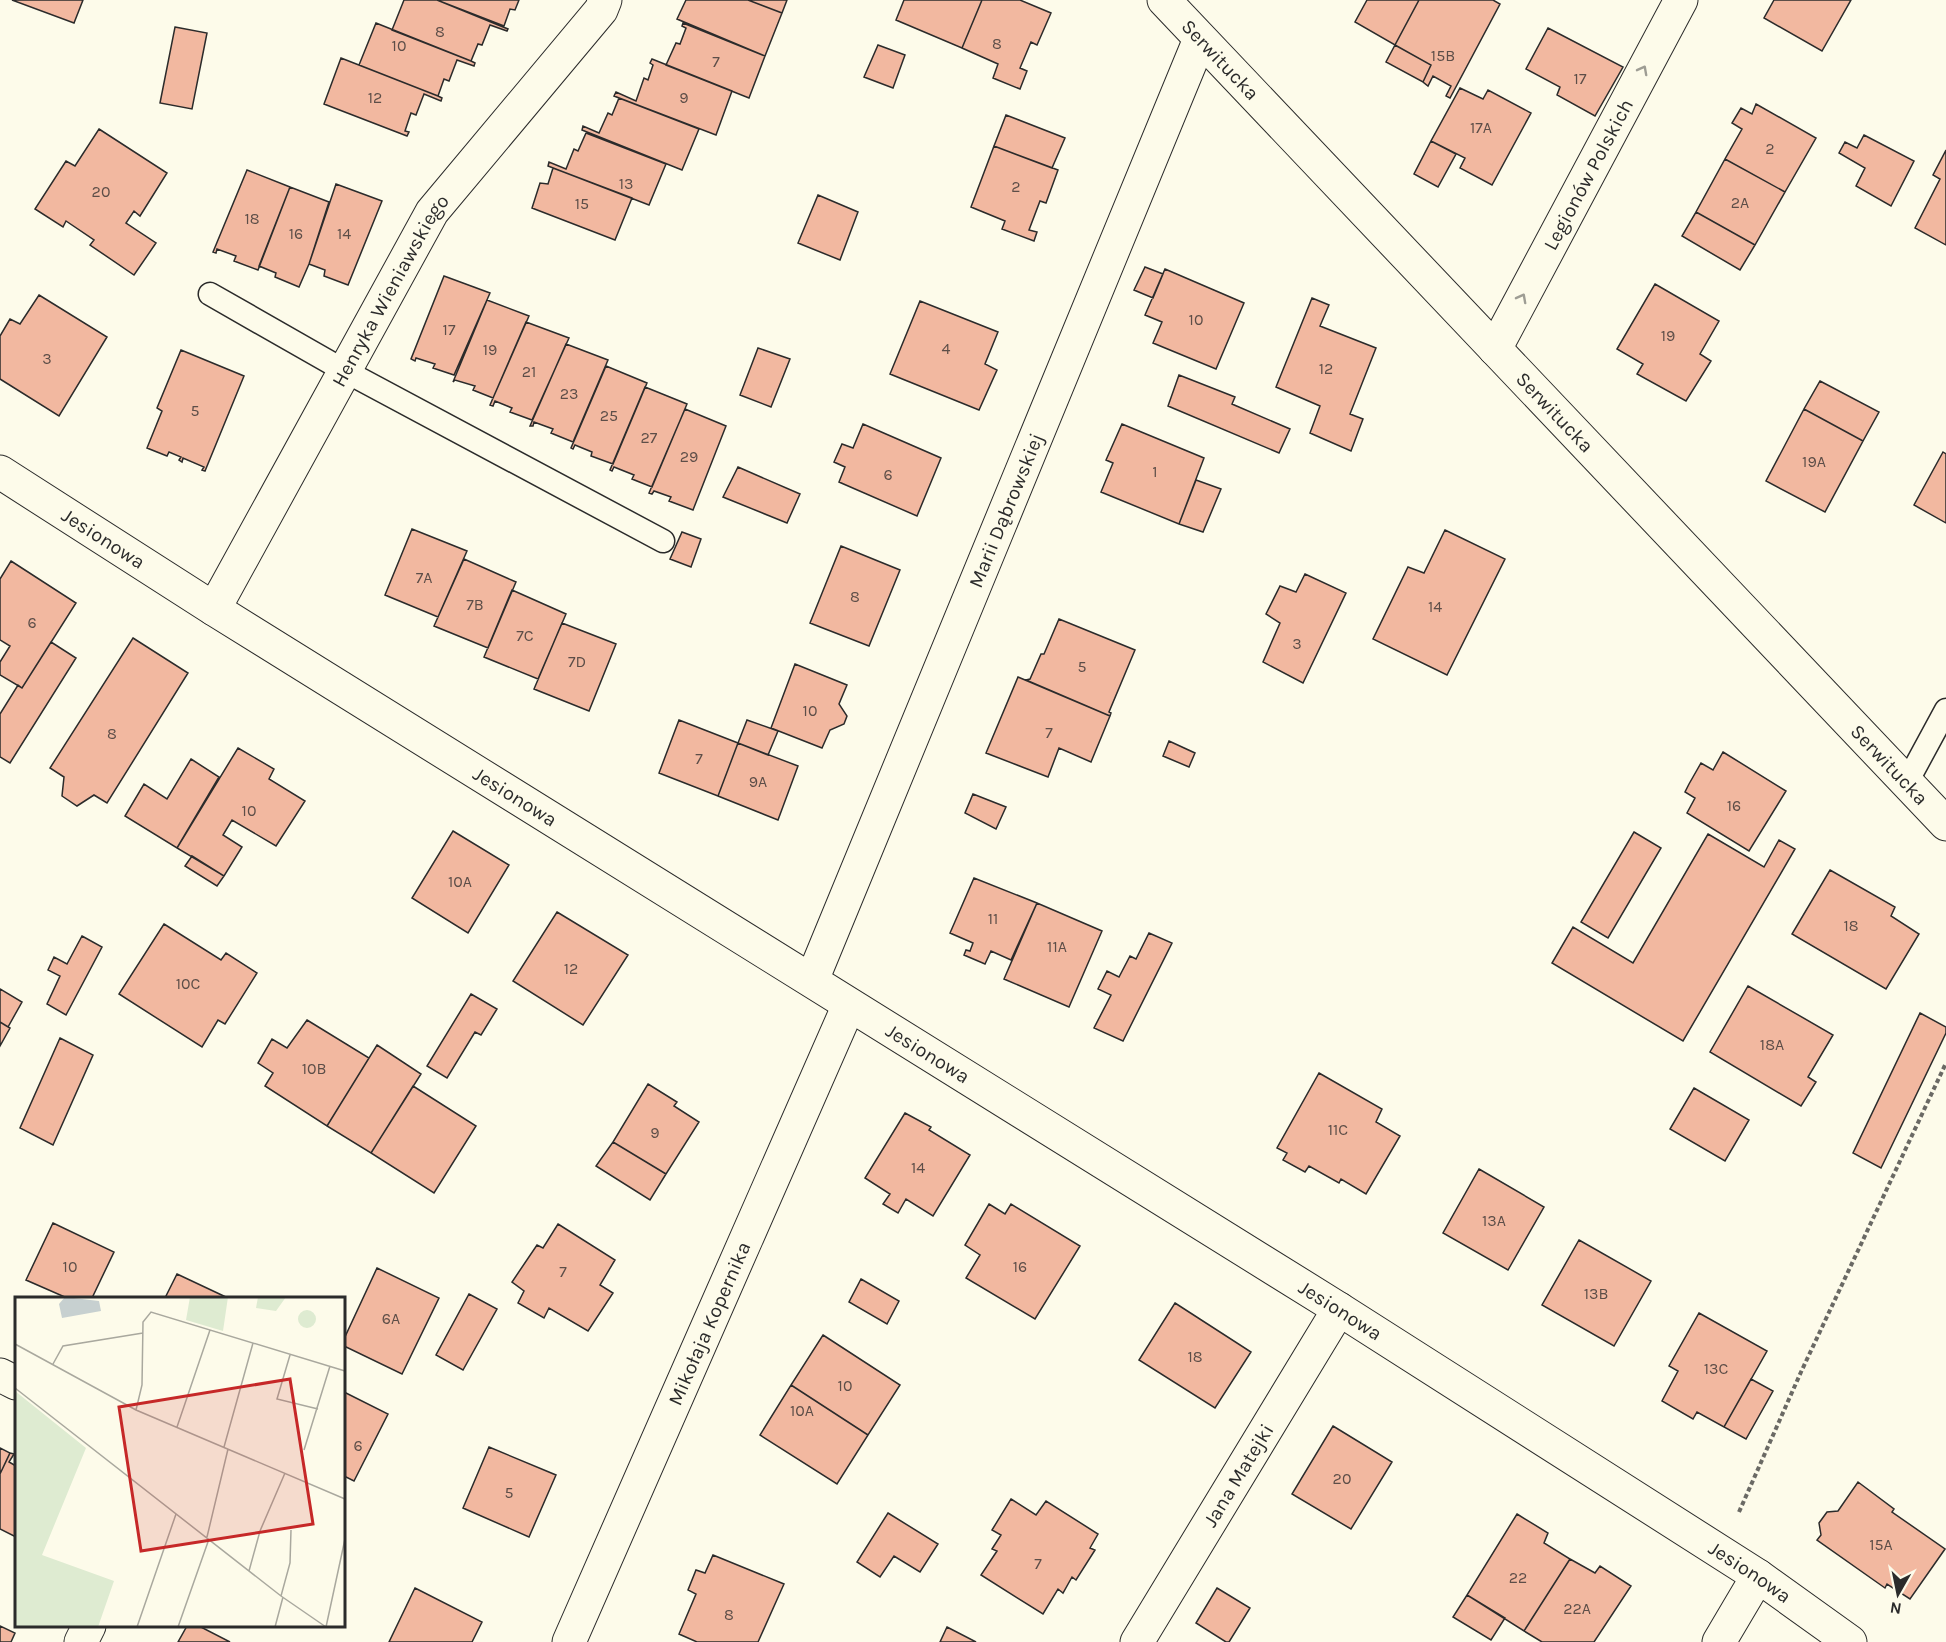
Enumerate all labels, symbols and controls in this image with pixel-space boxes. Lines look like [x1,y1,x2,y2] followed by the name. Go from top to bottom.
[1177,14,1264,105] street label: Serwitucka
[435,22,445,41] house number: 8
[992,34,1002,53] house number: 8
[392,36,406,55] house number: 10
[1431,46,1455,65] house number: 15B
[712,52,720,71] house number: 7
[1636,65,1648,76] one-way arrow
[1574,69,1587,88] house number: 17
[368,88,382,107] house number: 12
[679,88,689,107] house number: 9
[1538,95,1638,254] street label: Legionów Polskich
[1470,118,1492,137] house number: 17A
[1765,139,1775,158] house number: 2
[619,174,633,193] house number: 13
[1011,177,1021,196] house number: 2
[92,182,110,201] house number: 20
[327,189,453,391] street label: Henryka Wieniawskiego
[1731,193,1749,212] house number: 2A
[575,194,589,213] house number: 15
[244,209,260,228] house number: 18
[289,224,303,243] house number: 16
[337,224,351,243] house number: 14
[1515,293,1526,304] one-way arrow
[1189,310,1203,329] house number: 10
[443,320,456,339] house number: 17
[1661,326,1675,345] house number: 19
[942,339,951,358] house number: 4
[483,340,497,359] house number: 19
[42,349,52,368] house number: 3
[1319,359,1333,378] house number: 12
[522,362,536,381] house number: 21
[1511,367,1599,457] street label: Serwitucka
[560,384,578,403] house number: 23
[190,401,200,420] house number: 5
[600,406,618,425] house number: 25
[641,428,658,447] house number: 27
[964,430,1048,591] street label: Marii Dąbrowskiej
[680,447,698,466] house number: 29
[1802,452,1826,471] house number: 19A
[1152,462,1158,481] house number: 1
[883,465,893,484] house number: 6
[58,503,150,573] street label: Jesionowa
[416,568,432,587] house number: 7A
[850,587,860,606] house number: 8
[466,595,484,614] house number: 7B
[1428,597,1442,616] house number: 14
[27,613,37,632] house number: 6
[516,626,534,645] house number: 7C
[1292,634,1302,653] house number: 3
[568,652,586,671] house number: 7D
[1077,657,1087,676] house number: 5
[803,701,817,720] house number: 10
[1846,719,1933,810] street label: Serwitucka
[1045,723,1053,742] house number: 7
[107,724,117,743] house number: 8
[695,749,703,768] house number: 7
[469,762,561,831] street label: Jesionowa
[749,772,767,791] house number: 9A
[1727,796,1741,815] house number: 16
[242,801,256,820] house number: 10
[448,872,472,891] house number: 10A
[988,909,998,928] house number: 11
[1843,916,1859,935] house number: 18
[1047,937,1067,956] house number: 11A
[564,959,578,978] house number: 12
[176,974,200,993] house number: 10C
[882,1019,974,1088] street label: Jesionowa
[1760,1035,1784,1054] house number: 18A
[302,1059,326,1078] house number: 10B
[1328,1120,1348,1139] house number: 11C
[650,1123,660,1142] house number: 9
[911,1158,925,1177] house number: 14
[1482,1211,1506,1230] house number: 13A
[663,1238,755,1409] street label: Mikołaja Kopernika
[63,1257,77,1276] house number: 10
[1013,1257,1027,1276] house number: 16
[559,1262,567,1281] house number: 7
[1295,1275,1387,1345] street label: Jesionowa
[1584,1284,1608,1303] house number: 13B
[15,1297,345,1627] inset map
[382,1309,400,1328] house number: 6A
[1187,1347,1203,1366] house number: 18
[1704,1359,1728,1378] house number: 13C
[838,1376,852,1395] house number: 10
[790,1401,814,1420] house number: 10A
[1198,1420,1278,1531] street label: Jana Matejki
[353,1436,363,1455] house number: 6
[1333,1469,1351,1488] house number: 20
[504,1483,514,1502] house number: 5
[1869,1535,1893,1554] house number: 15A
[1705,1536,1796,1608] street label: Jesionowa
[1034,1554,1042,1573] house number: 7
[1868,1564,1928,1624] north arrow
[1509,1568,1527,1587] house number: 22
[1889,1598,1903,1619] text: N
[1563,1599,1591,1618] house number: 22A
[724,1605,734,1624] house number: 8

